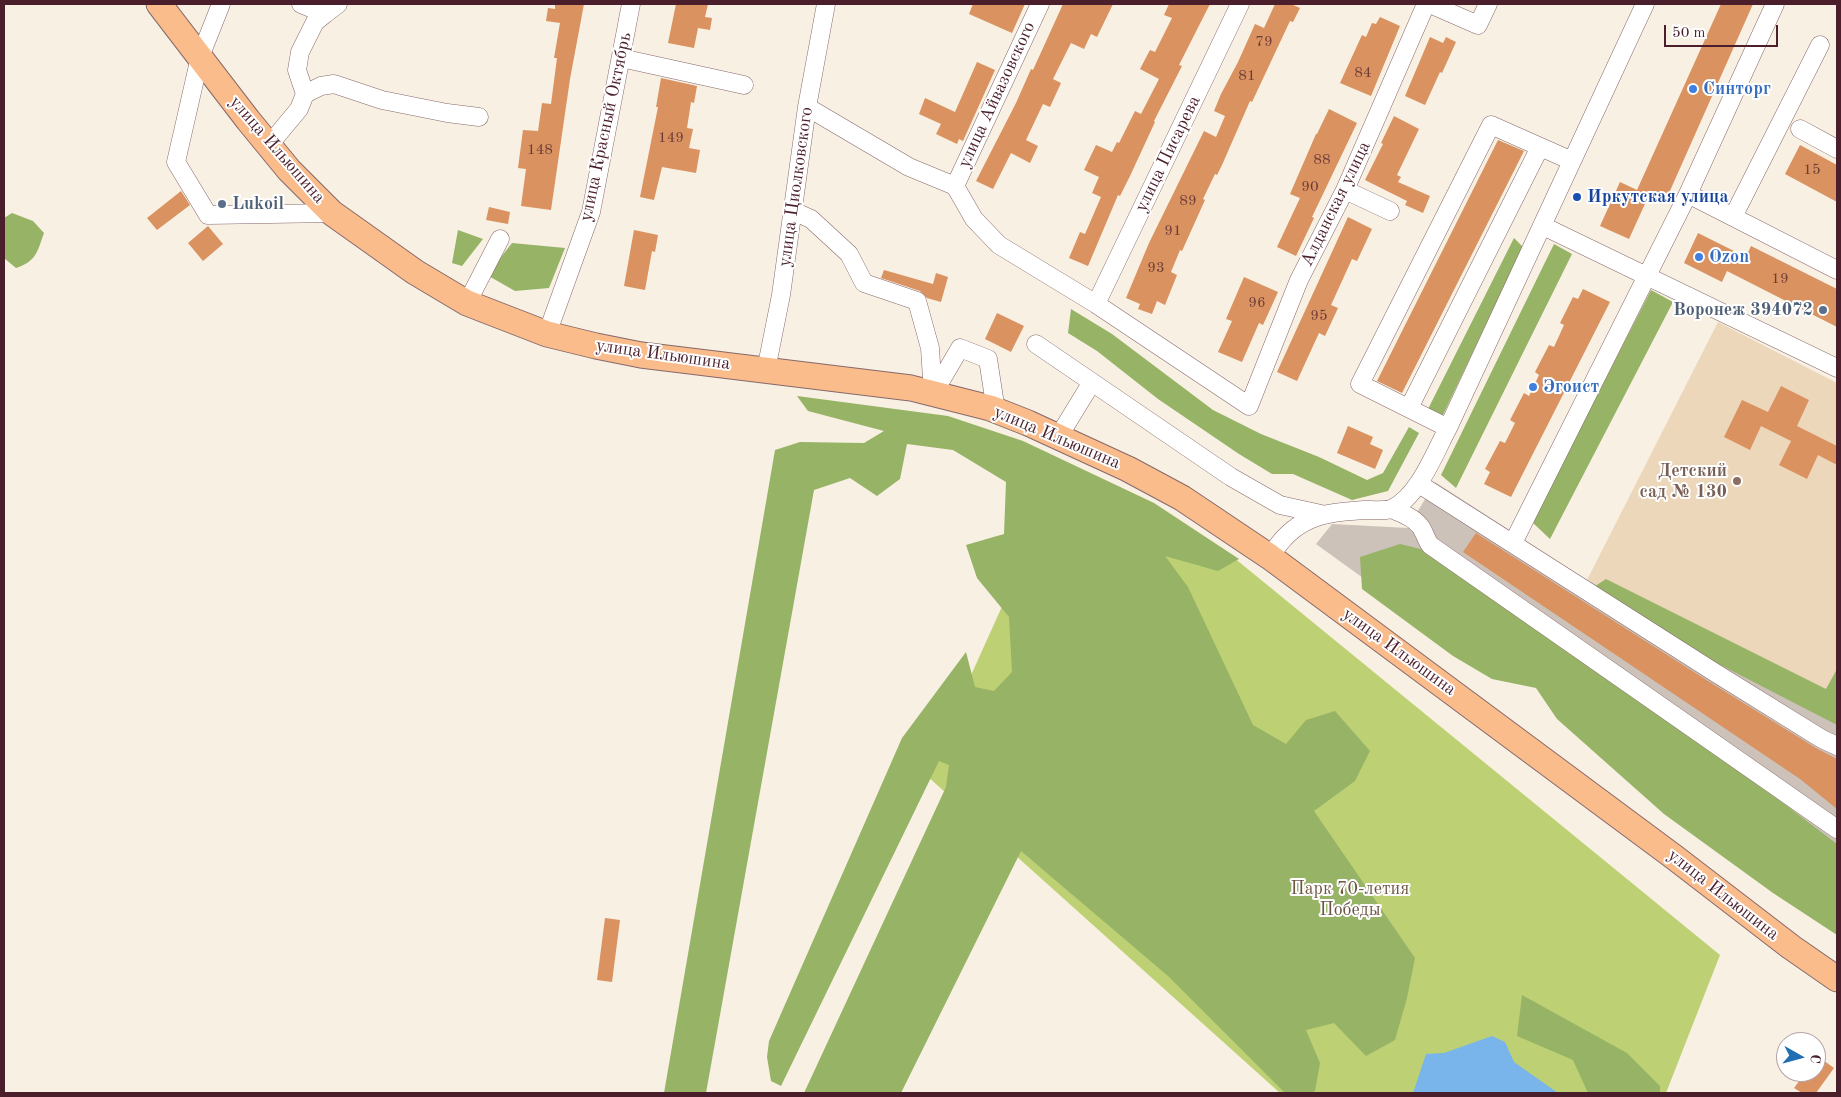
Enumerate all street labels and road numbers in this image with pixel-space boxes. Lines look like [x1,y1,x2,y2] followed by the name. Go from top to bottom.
[954,18,1040,172] street label: улица Айвазовского
[575,30,637,224] street label: улица Красный Октябрь
[224,92,330,208] street label: улица Ильюшина
[1130,92,1206,216] street label: улица Писарева
[774,106,818,268] street label: улица Циолковского
[1296,138,1376,270] street label: Алданская улица
[594,335,732,375] street label: улица Ильюшина
[990,402,1124,474] street label: улица Ильюшина
[1338,603,1460,701] street label: улица Ильюшина
[1663,845,1783,945] street label: улица Ильюшина

